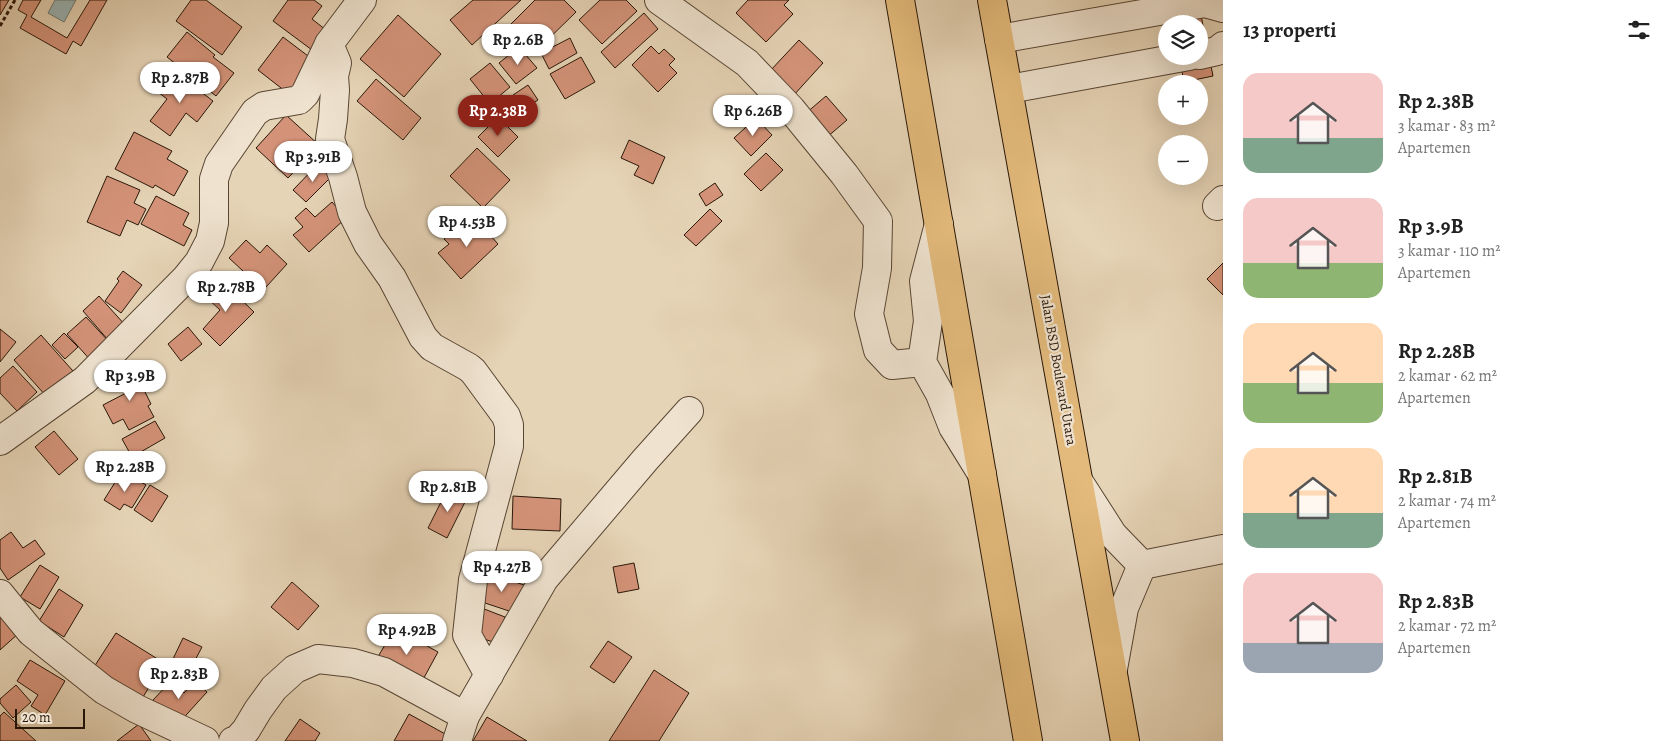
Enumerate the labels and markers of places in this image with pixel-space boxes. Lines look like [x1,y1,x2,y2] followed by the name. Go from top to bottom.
[472,23,564,66] pin: Rp 2.6B
[128,62,232,104] pin: Rp 2.87B
[446,94,550,137] pin: Rp 2.38B
[701,94,805,137] pin: Rp 6.26B
[261,140,365,183] pin: Rp 3.91B
[415,206,519,248] pin: Rp 4.53B
[174,270,278,313] pin: Rp 2.78B
[84,360,176,402] pin: Rp 3.9B
[73,450,177,493] pin: Rp 2.28B
[396,470,500,513] pin: Rp 2.81B
[450,550,554,593] pin: Rp 4.27B
[355,614,459,656] pin: Rp 4.92B
[127,658,231,700] pin: Rp 2.83B

